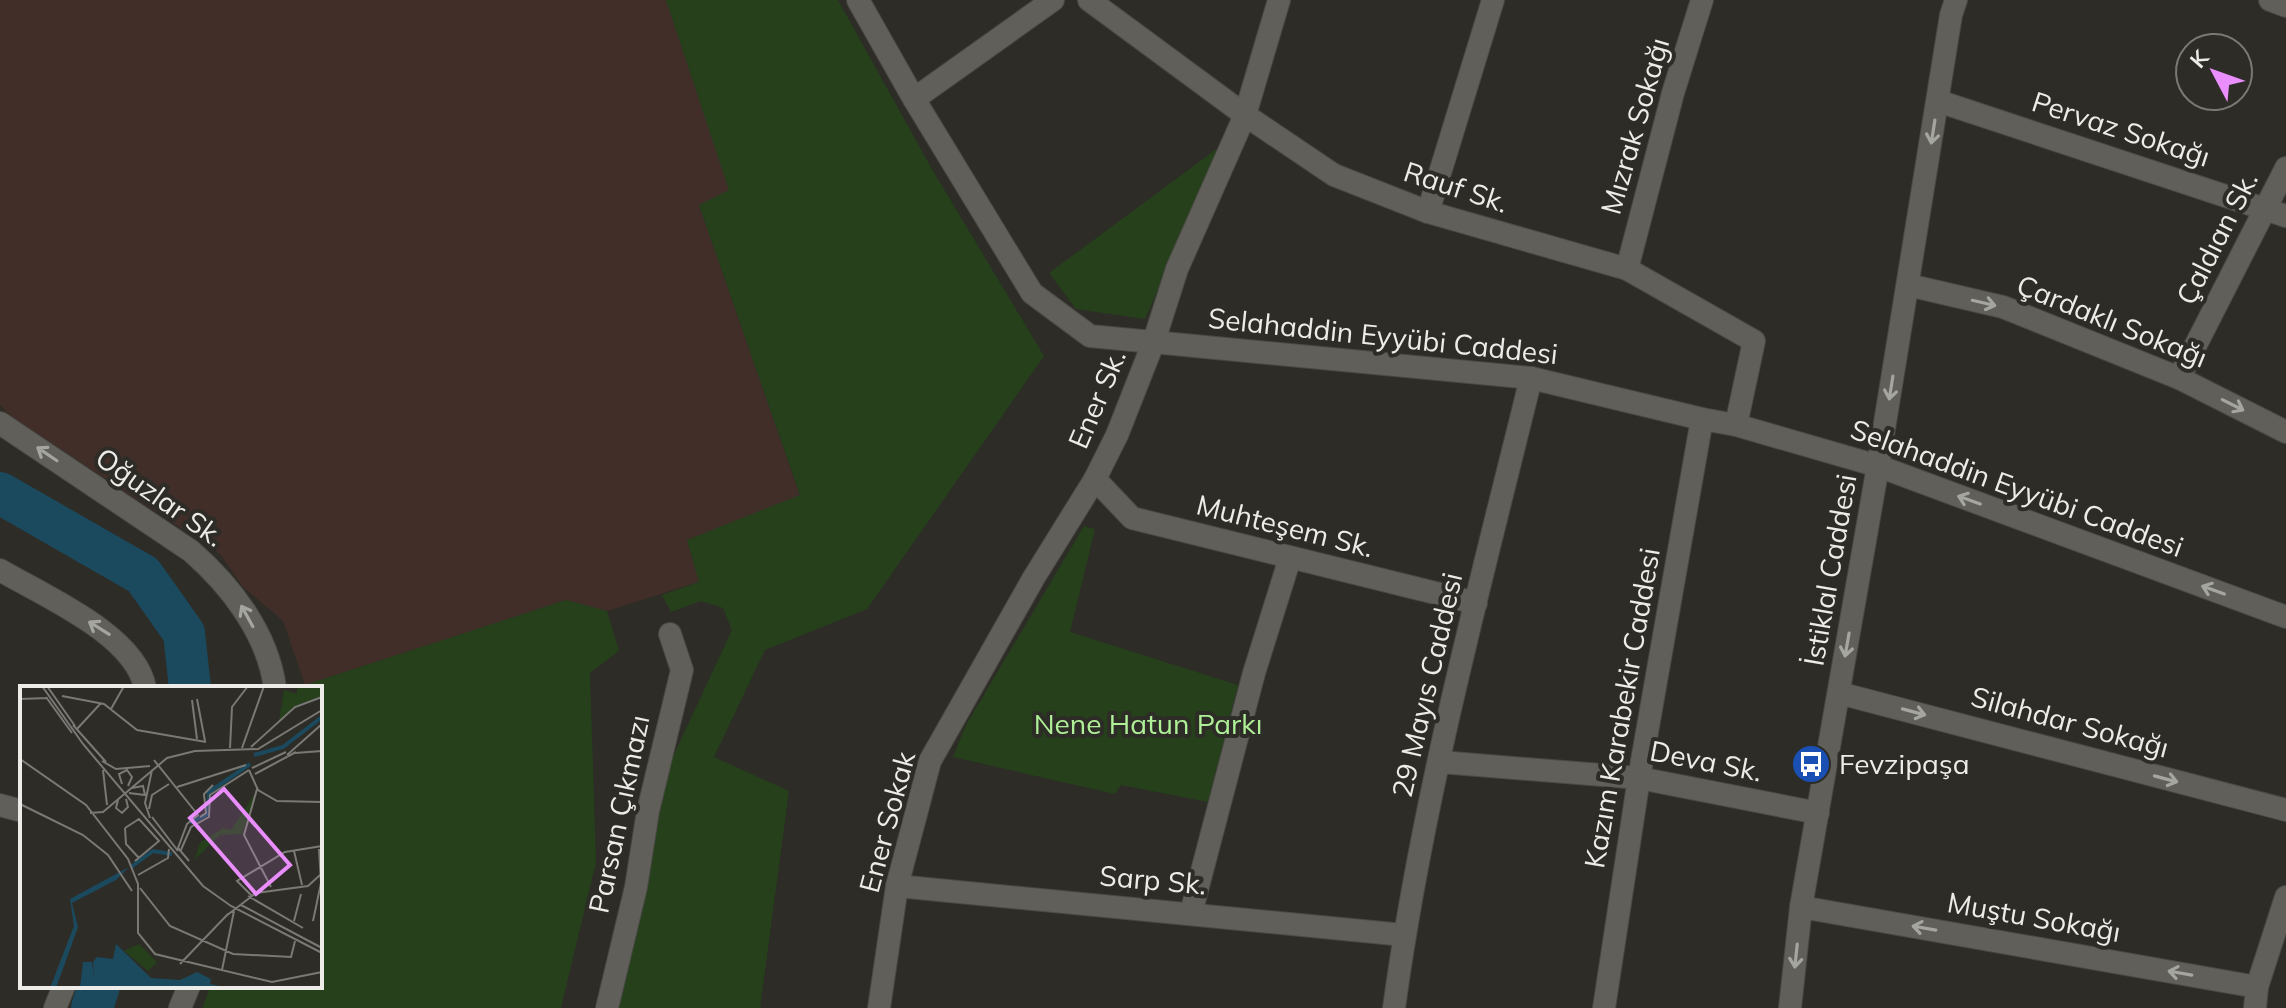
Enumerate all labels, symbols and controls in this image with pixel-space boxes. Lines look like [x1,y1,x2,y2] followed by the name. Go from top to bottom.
[2174,32,2254,112] north arrow
[1593,34,1676,218] street label: Mızrak Sokağı
[2184,43,2215,74] text: K
[2028,83,2215,174] street label: Pervaz Sokağı
[1924,119,1939,144] one-way arrow
[1400,153,1513,220] street label: Rauf Sk.
[2168,165,2265,310] street label: Çaldıan Sk.
[2012,266,2212,375] street label: Çardaklı Sokağı
[1970,296,1996,311] one-way arrow
[1206,300,1560,371] street label: Selahaddin Eyyübi Caddesi
[1060,344,1133,454] street label: Ener Sk.
[1883,375,1898,401] one-way arrow
[2220,398,2244,413] one-way arrow
[1846,411,2188,564] street label: Selahaddin Eyyübi Caddesi
[89,440,231,554] street label: Oğuzlar Sk.
[36,446,58,462] one-way arrow
[1795,471,1864,669] street label: İstiklal Caddesi
[1193,487,1377,564] street label: Muhteşem Sk.
[1957,491,1982,506] one-way arrow
[1576,545,1667,871] street label: Kazım Karabekir Caddesi
[1384,569,1469,800] street label: 29 Mayıs Caddesi
[2201,582,2226,596] one-way arrow
[239,604,254,628] one-way arrow
[88,620,111,636] one-way arrow
[1839,631,1854,657] one-way arrow
[1967,678,2173,765] street label: Silahdar Sokağı
[20,686,322,988] inset map
[1034,706,1262,741] park label: Nene Hatun Parkı
[1901,706,1927,721] one-way arrow
[580,712,657,916] street label: Parsan Çıkmazı
[1647,733,1765,788] street label: Deva Sk.
[1790,743,1832,785] bus stop icon: Fevzipaşa
[1839,746,1969,781] place label: Fevzipaşa
[851,747,922,896] street label: Ener Sokak
[2152,772,2178,787] one-way arrow
[1098,857,1208,902] street label: Sarp Sk.
[1945,884,2123,949] street label: Muştu Sokağı
[1912,920,1937,935] one-way arrow
[1788,943,1803,969] one-way arrow
[2168,965,2193,980] one-way arrow

